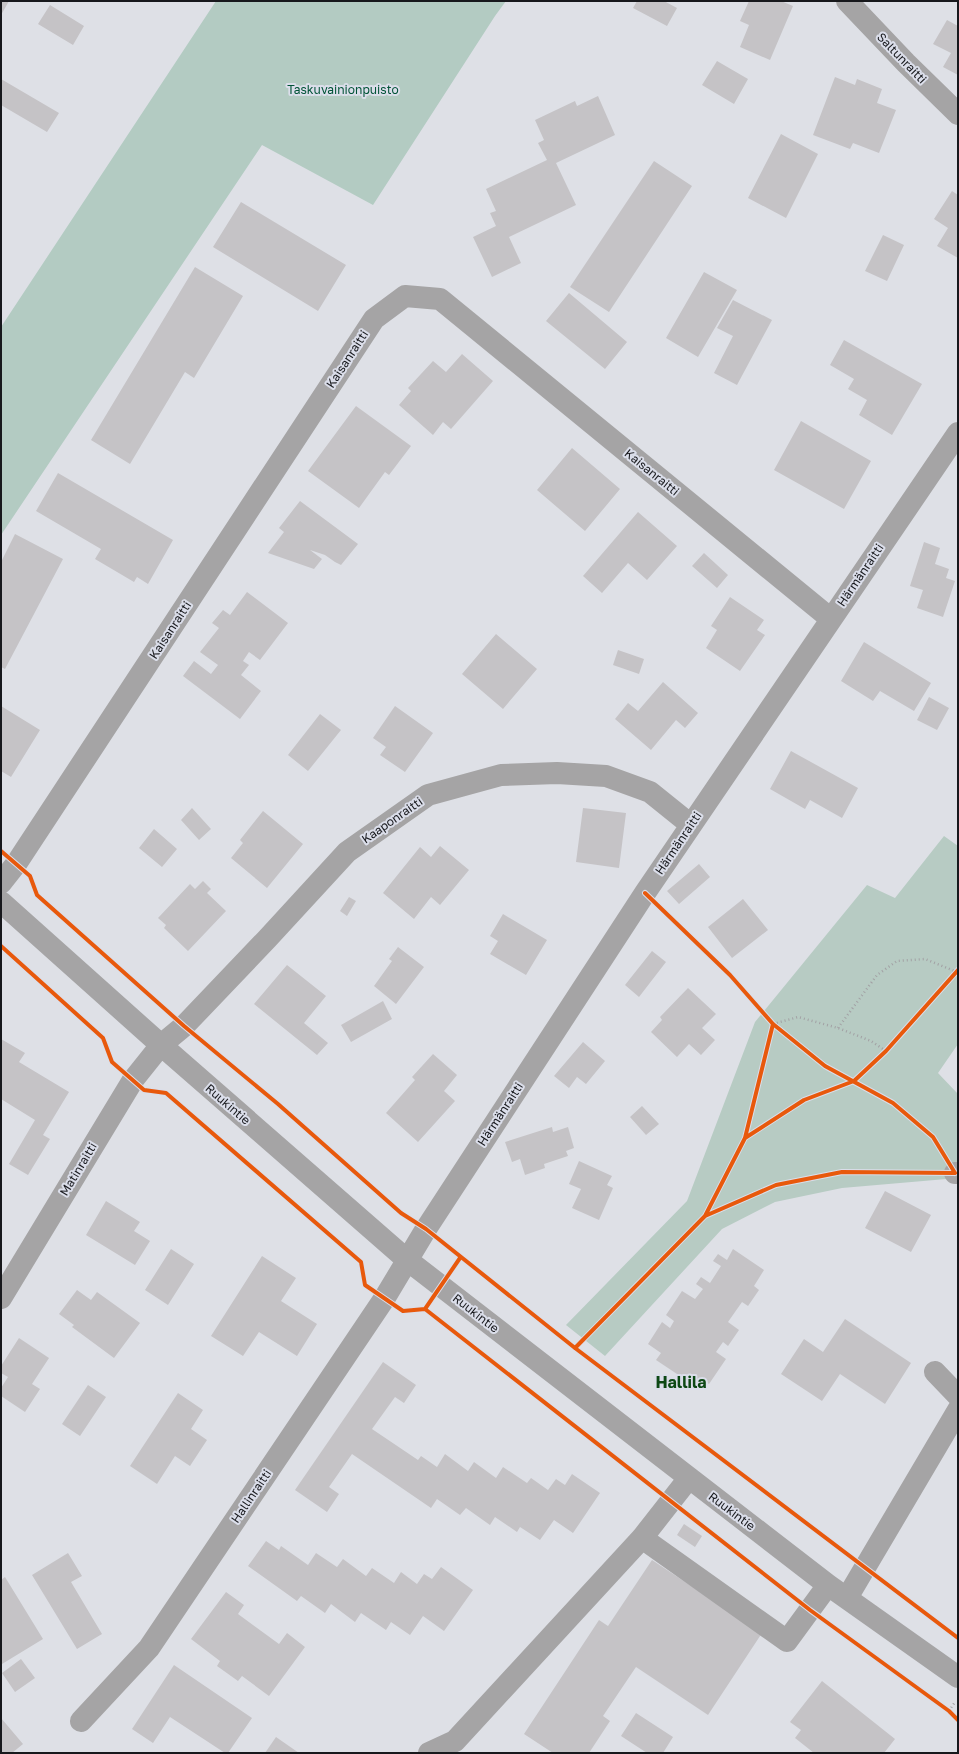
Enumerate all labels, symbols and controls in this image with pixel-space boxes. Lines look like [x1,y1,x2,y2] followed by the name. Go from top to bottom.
[874,29,930,87] street label: Saltunraitti
[287,82,399,97] park label: Taskuvainionpuisto
[323,327,371,391] street label: Kaisanraitti
[622,445,682,499] street label: Kaisanraitti
[833,541,887,609] street label: Härmänraitti
[146,598,194,662] street label: Kaisanraitti
[359,794,425,846] street label: Kaaponraitti
[651,809,705,877] street label: Härmänraitti
[474,1079,526,1149] street label: Härmänraitti
[202,1080,254,1128] street label: Ruukintie
[56,1140,100,1198] street label: Matinraitti
[450,1290,502,1336] street label: Ruukintie
[655,1372,707,1392] district label: Hallila
[228,1466,274,1526] street label: Hallinraitti
[706,1489,758,1533] street label: Ruukintie

